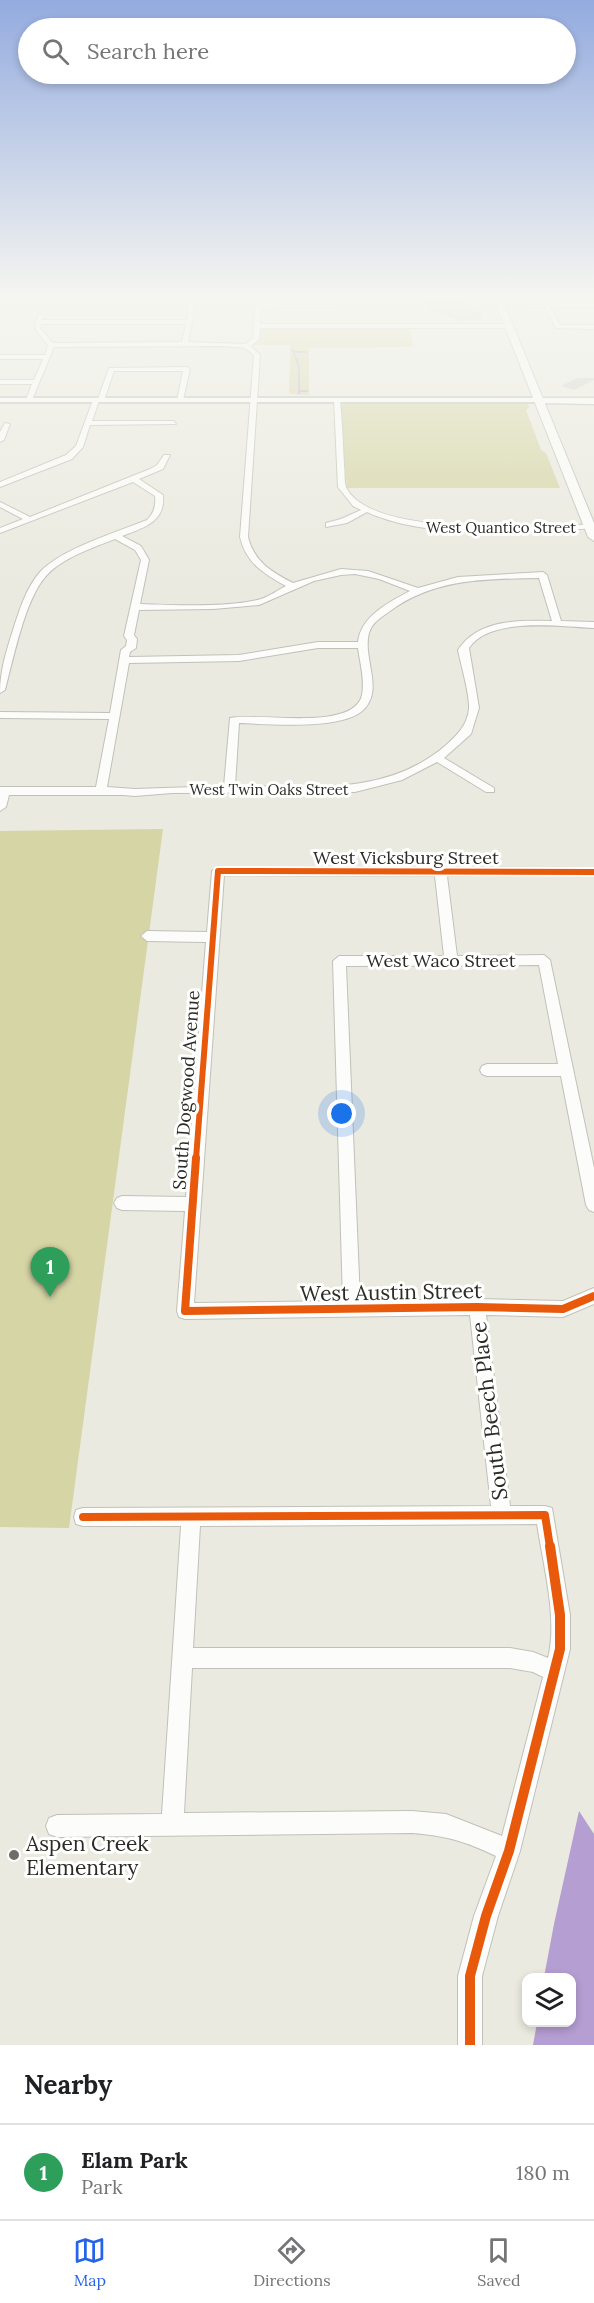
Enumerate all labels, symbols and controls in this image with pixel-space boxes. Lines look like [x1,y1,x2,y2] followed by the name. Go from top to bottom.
[18,18,576,84] search box
[39,35,72,68] icon: search
[87,37,209,65] text: Search here
[426,518,576,537] street label: West Quantico Street
[189,780,349,799] street label: West Twin Oaks Street
[313,846,499,869] street label: West Vicksburg Street
[366,949,516,972] street label: West Waco Street
[168,989,204,1191] street label: South Dogwood Avenue
[327,1099,356,1128] your location
[31,1248,70,1297] pin: 1
[300,1277,483,1307] street label: West Austin Street
[465,1320,513,1502] street label: South Beech Place
[25,1830,149,1881] place label: Aspen Creek Elementary
[7,1848,21,1862] marker: Aspen Creek Elementary
[522,1973,576,2027] map controls
[522,1973,576,2027] button: layers
[24,2068,112,2101] text: Nearby
[81,2146,188,2174] text: Elam Park
[39,2160,48,2185] text: 1
[516,2160,570,2185] text: 180 m
[81,2174,123,2199] text: Park
[73,2234,106,2290] tab: Map
[253,2234,331,2290] tab: Directions
[477,2234,521,2290] tab: Saved

